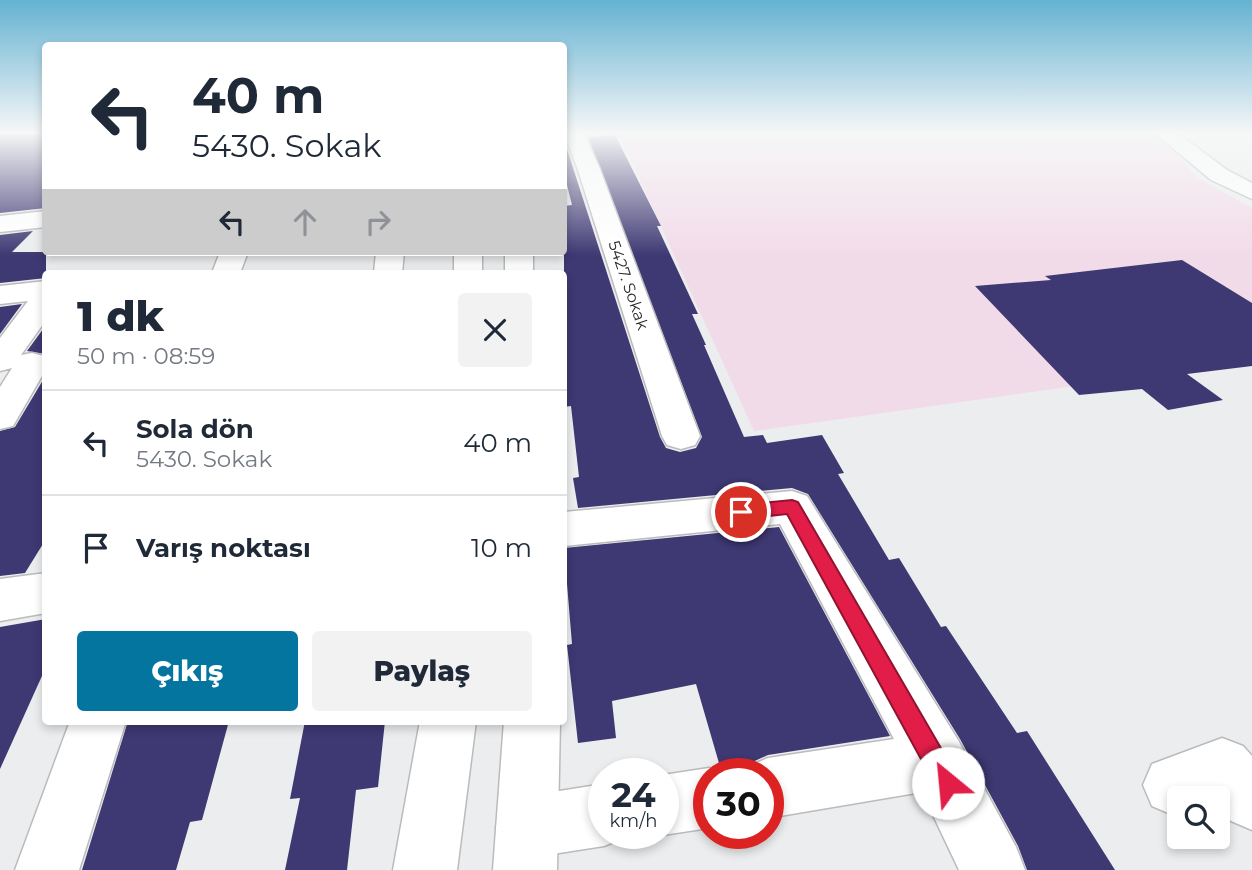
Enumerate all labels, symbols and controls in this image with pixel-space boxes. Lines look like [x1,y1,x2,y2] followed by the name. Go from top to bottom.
[192,66,324,125] text: 40 m
[77,70,168,161] icon: left
[192,126,381,165] text: 5430. Sokak
[213,203,251,241] icon: left
[286,203,324,241] icon: ahead
[359,203,397,241] icon: right
[604,238,653,333] street label: 5427. Sokak
[77,290,164,342] text: 1 dk
[458,293,532,367] button: close
[77,342,215,370] text: 50 m · 08:59
[136,413,254,445] text: Sola dön
[77,424,115,462] icon: left
[463,427,532,459] text: 40 m
[136,445,272,473] text: 5430. Sokak
[711,482,771,542] pin
[722,493,760,531] icon: arrive
[77,529,115,567] icon: arrive
[136,532,311,564] text: Varış noktası
[471,532,532,564] text: 10 m
[77,631,298,711] button: Çıkış
[312,631,532,711] button: Paylaş
[911,746,985,820] position arrow
[693,758,784,849] speed limit sign: 30
[611,773,656,816] text: 24
[1167,786,1230,849] map controls
[1167,786,1230,849] button: search
[609,810,658,832] text: km/h

